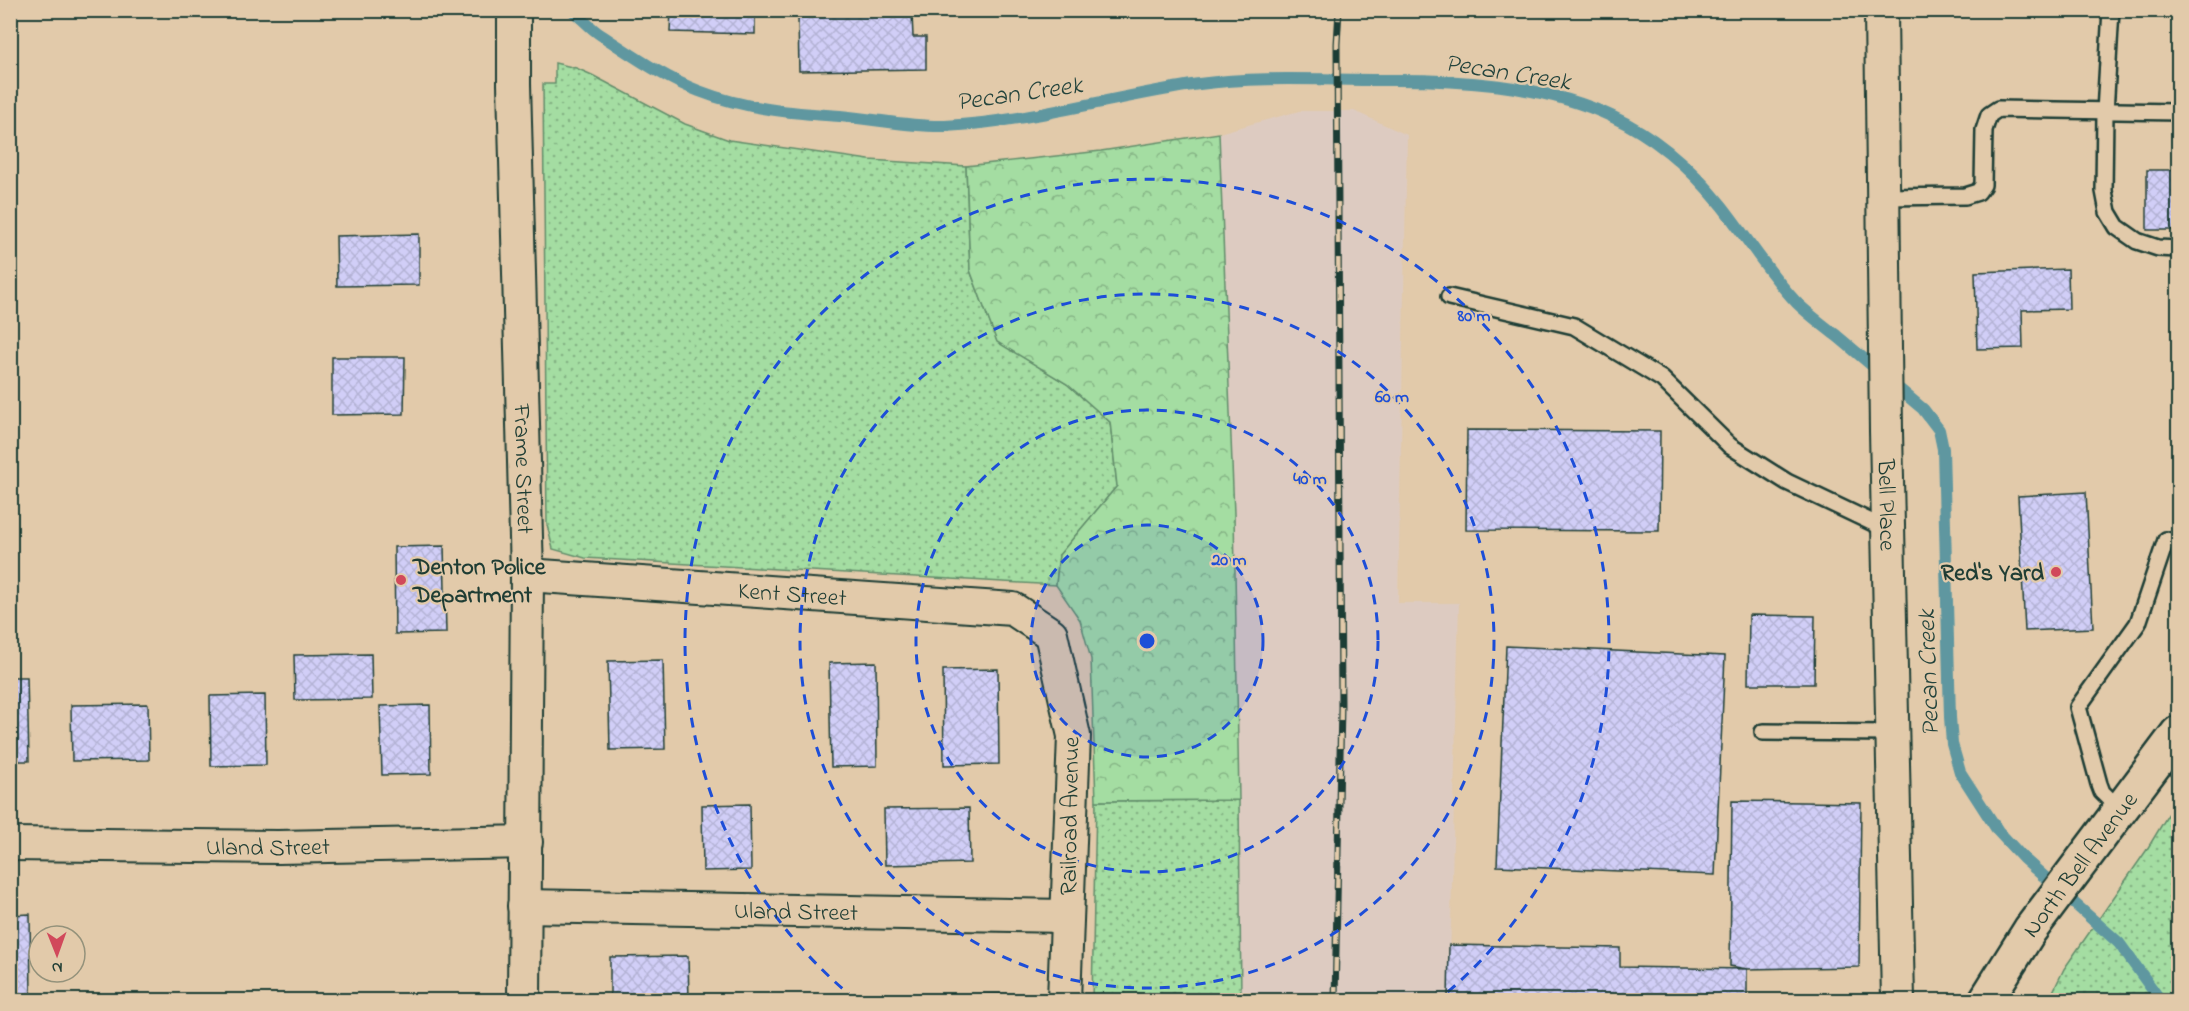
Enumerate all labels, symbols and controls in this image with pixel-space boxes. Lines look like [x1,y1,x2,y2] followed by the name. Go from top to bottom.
[1442,45,1575,103] water label: Pecan Creek
[954,67,1087,123] water label: Pecan Creek
[1457,304,1491,330] text: 80 m
[1375,385,1409,411] text: 60 m
[502,402,541,534] street label: Frame Street
[1867,458,1904,552] street label: Bell Place
[1293,467,1327,493] text: 40 m
[1210,548,1247,574] text: 20 m
[412,551,547,614] place label: Denton Police Department
[1941,557,2044,592] place label: Red's Yard
[2049,565,2063,579] marker: Red's Yard
[394,573,408,587] marker: Denton Police Department
[737,575,848,617] street label: Kent Street
[1909,607,1951,737] water label: Pecan Creek
[1137,631,1157,651] centre of rings
[1053,736,1090,896] street label: Railroad Avenue
[2015,785,2148,946] street label: North Bell Avenue
[206,831,330,867] street label: Uland Street
[734,895,858,932] street label: Uland Street
[27,924,87,984] north arrow
[51,955,63,979] text: N

